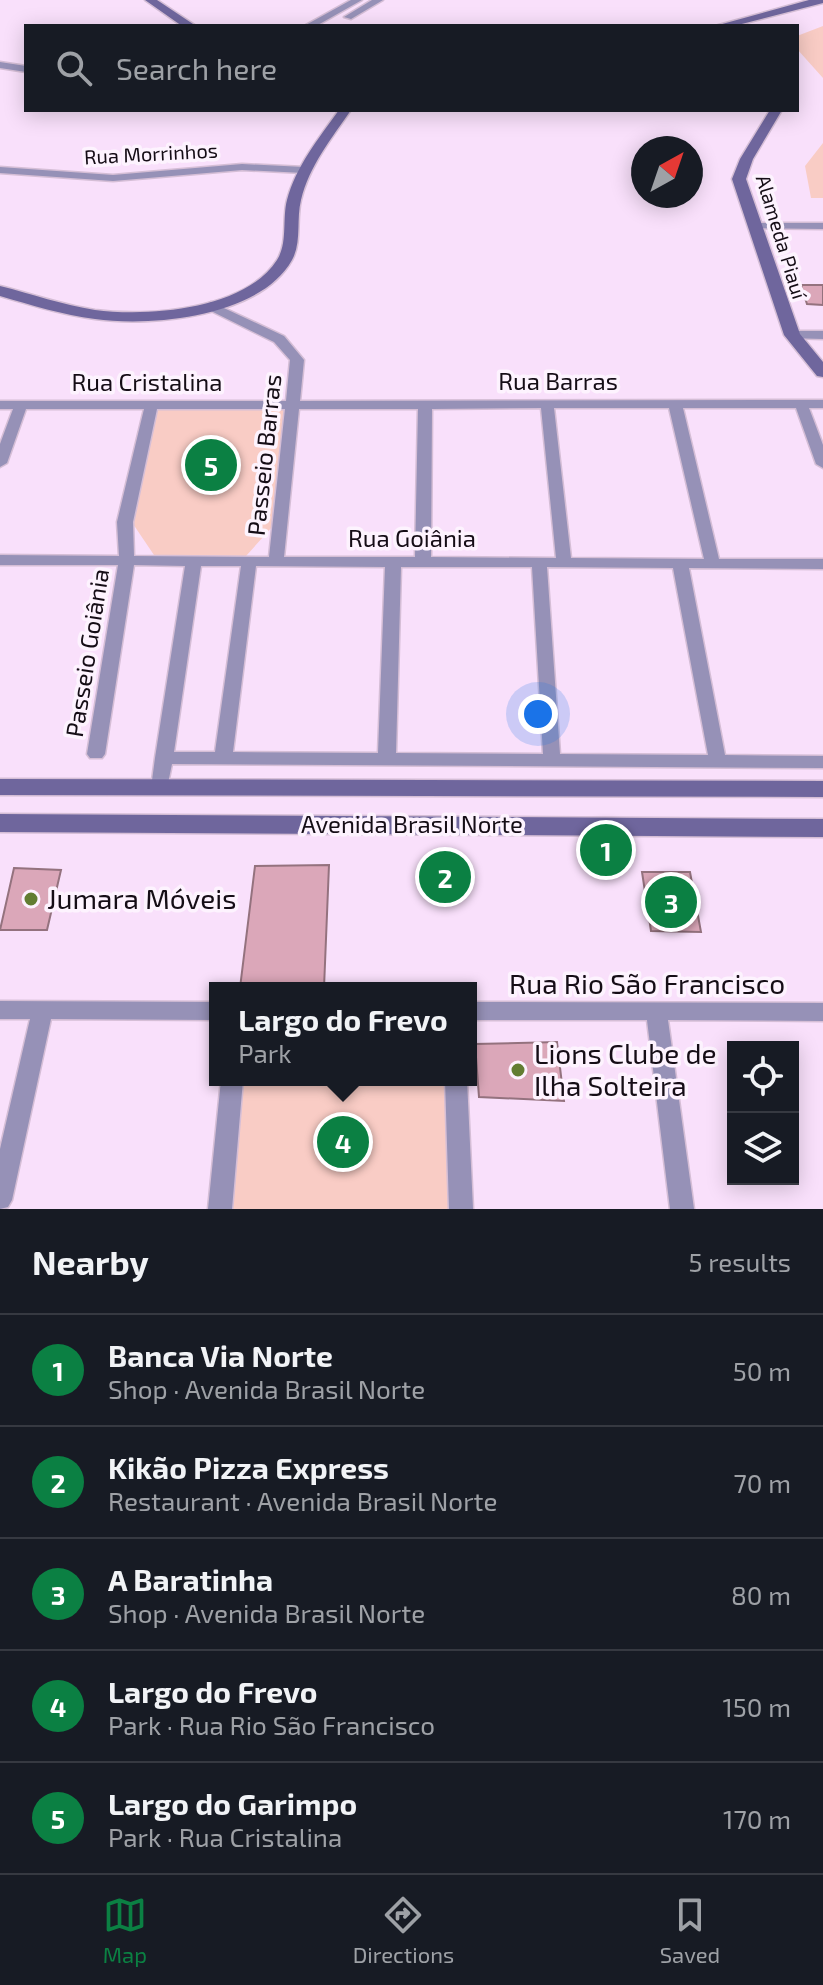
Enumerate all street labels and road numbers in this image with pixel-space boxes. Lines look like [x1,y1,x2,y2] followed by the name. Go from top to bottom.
[83,138,218,168] street label: Rua Morrinhos
[752,172,813,303] street label: Alameda Piauí
[498,366,618,395] street label: Rua Barras
[71,367,223,396] street label: Rua Cristalina
[241,373,286,537] street label: Passeio Barras
[348,523,476,552] street label: Rua Goiânia
[59,566,114,739] street label: Passeio Goiânia
[301,809,523,838] street label: Avenida Brasil Norte
[509,966,785,1000] street label: Rua Rio São Francisco

